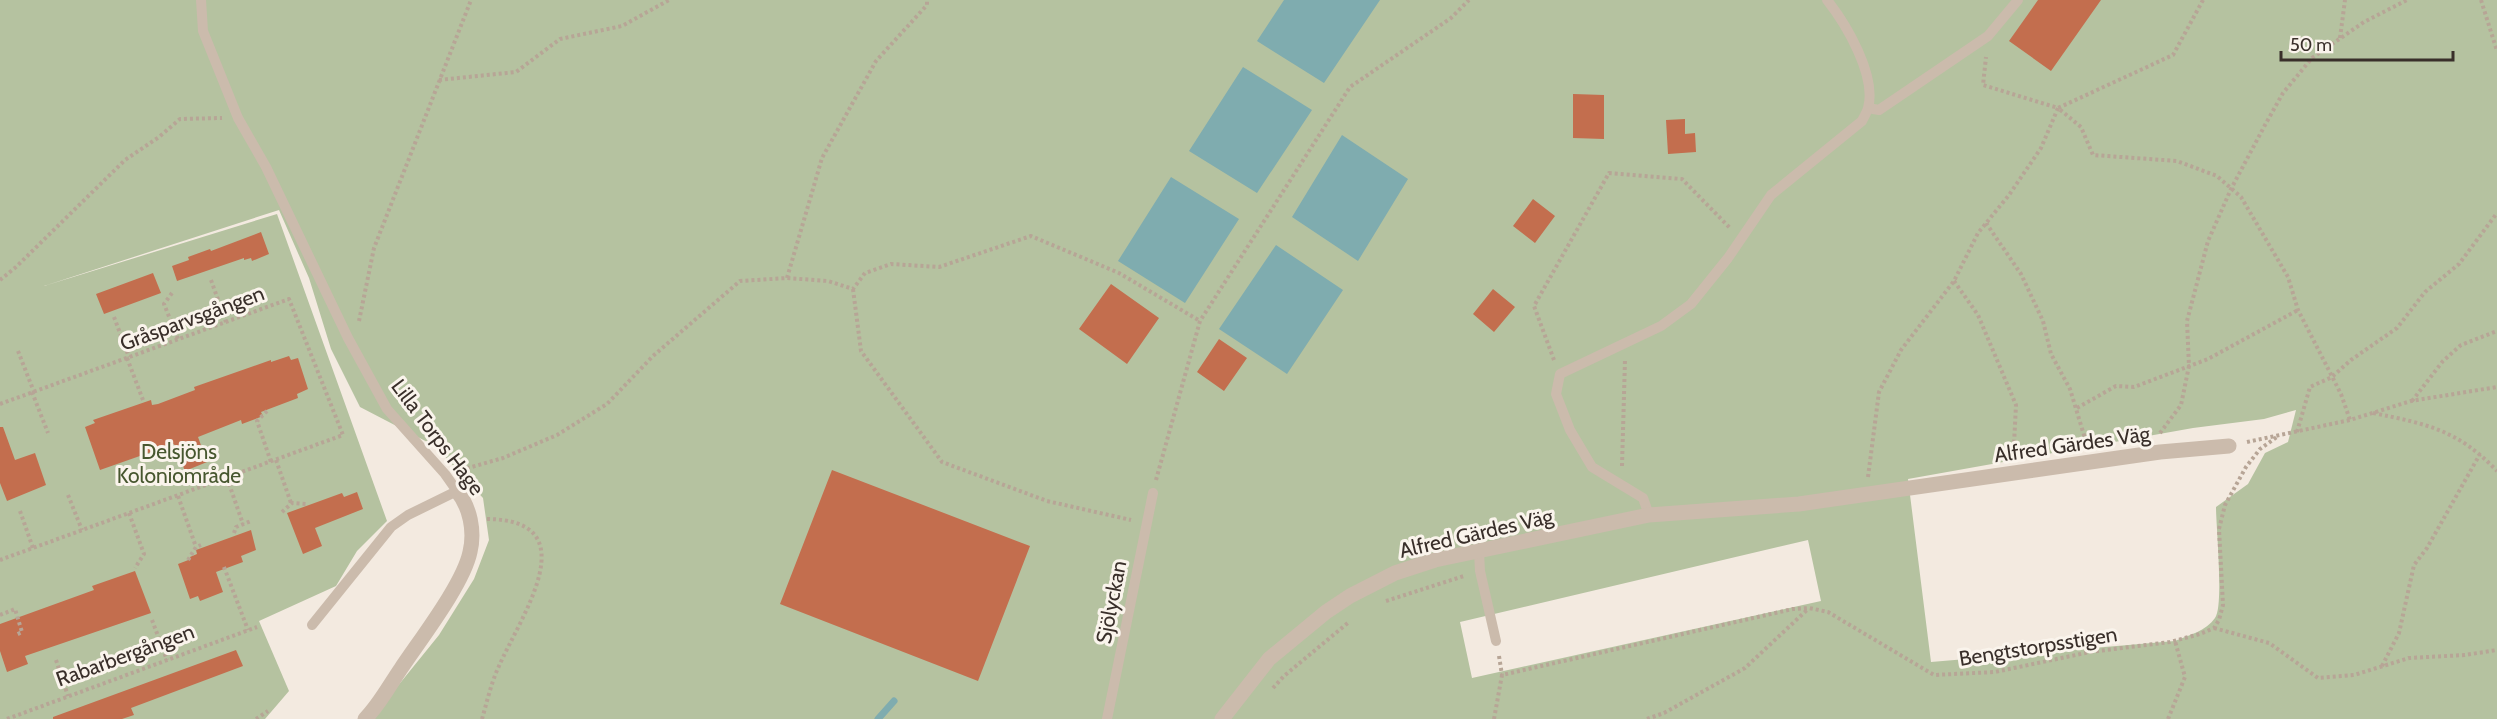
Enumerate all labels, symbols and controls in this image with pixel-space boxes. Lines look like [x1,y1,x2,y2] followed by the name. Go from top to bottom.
[2281,24,2454,62] scale bar
[2290,34,2332,56] text: 50 m
[116,280,268,356] street label: Gråsparvsgången
[386,374,490,500] street label: Lilla Torps Hage
[1992,421,2152,467] street label: Alfred Gärdes Väg
[117,439,241,488] park label: Delsjöns Koloniområde
[1397,503,1556,563] street label: Alfred Gärdes Väg
[1091,558,1132,646] street label: Sjölyckan
[53,618,197,692] street label: Rabarbergången
[1957,621,2119,671] street label: Bengtstorpsstigen

